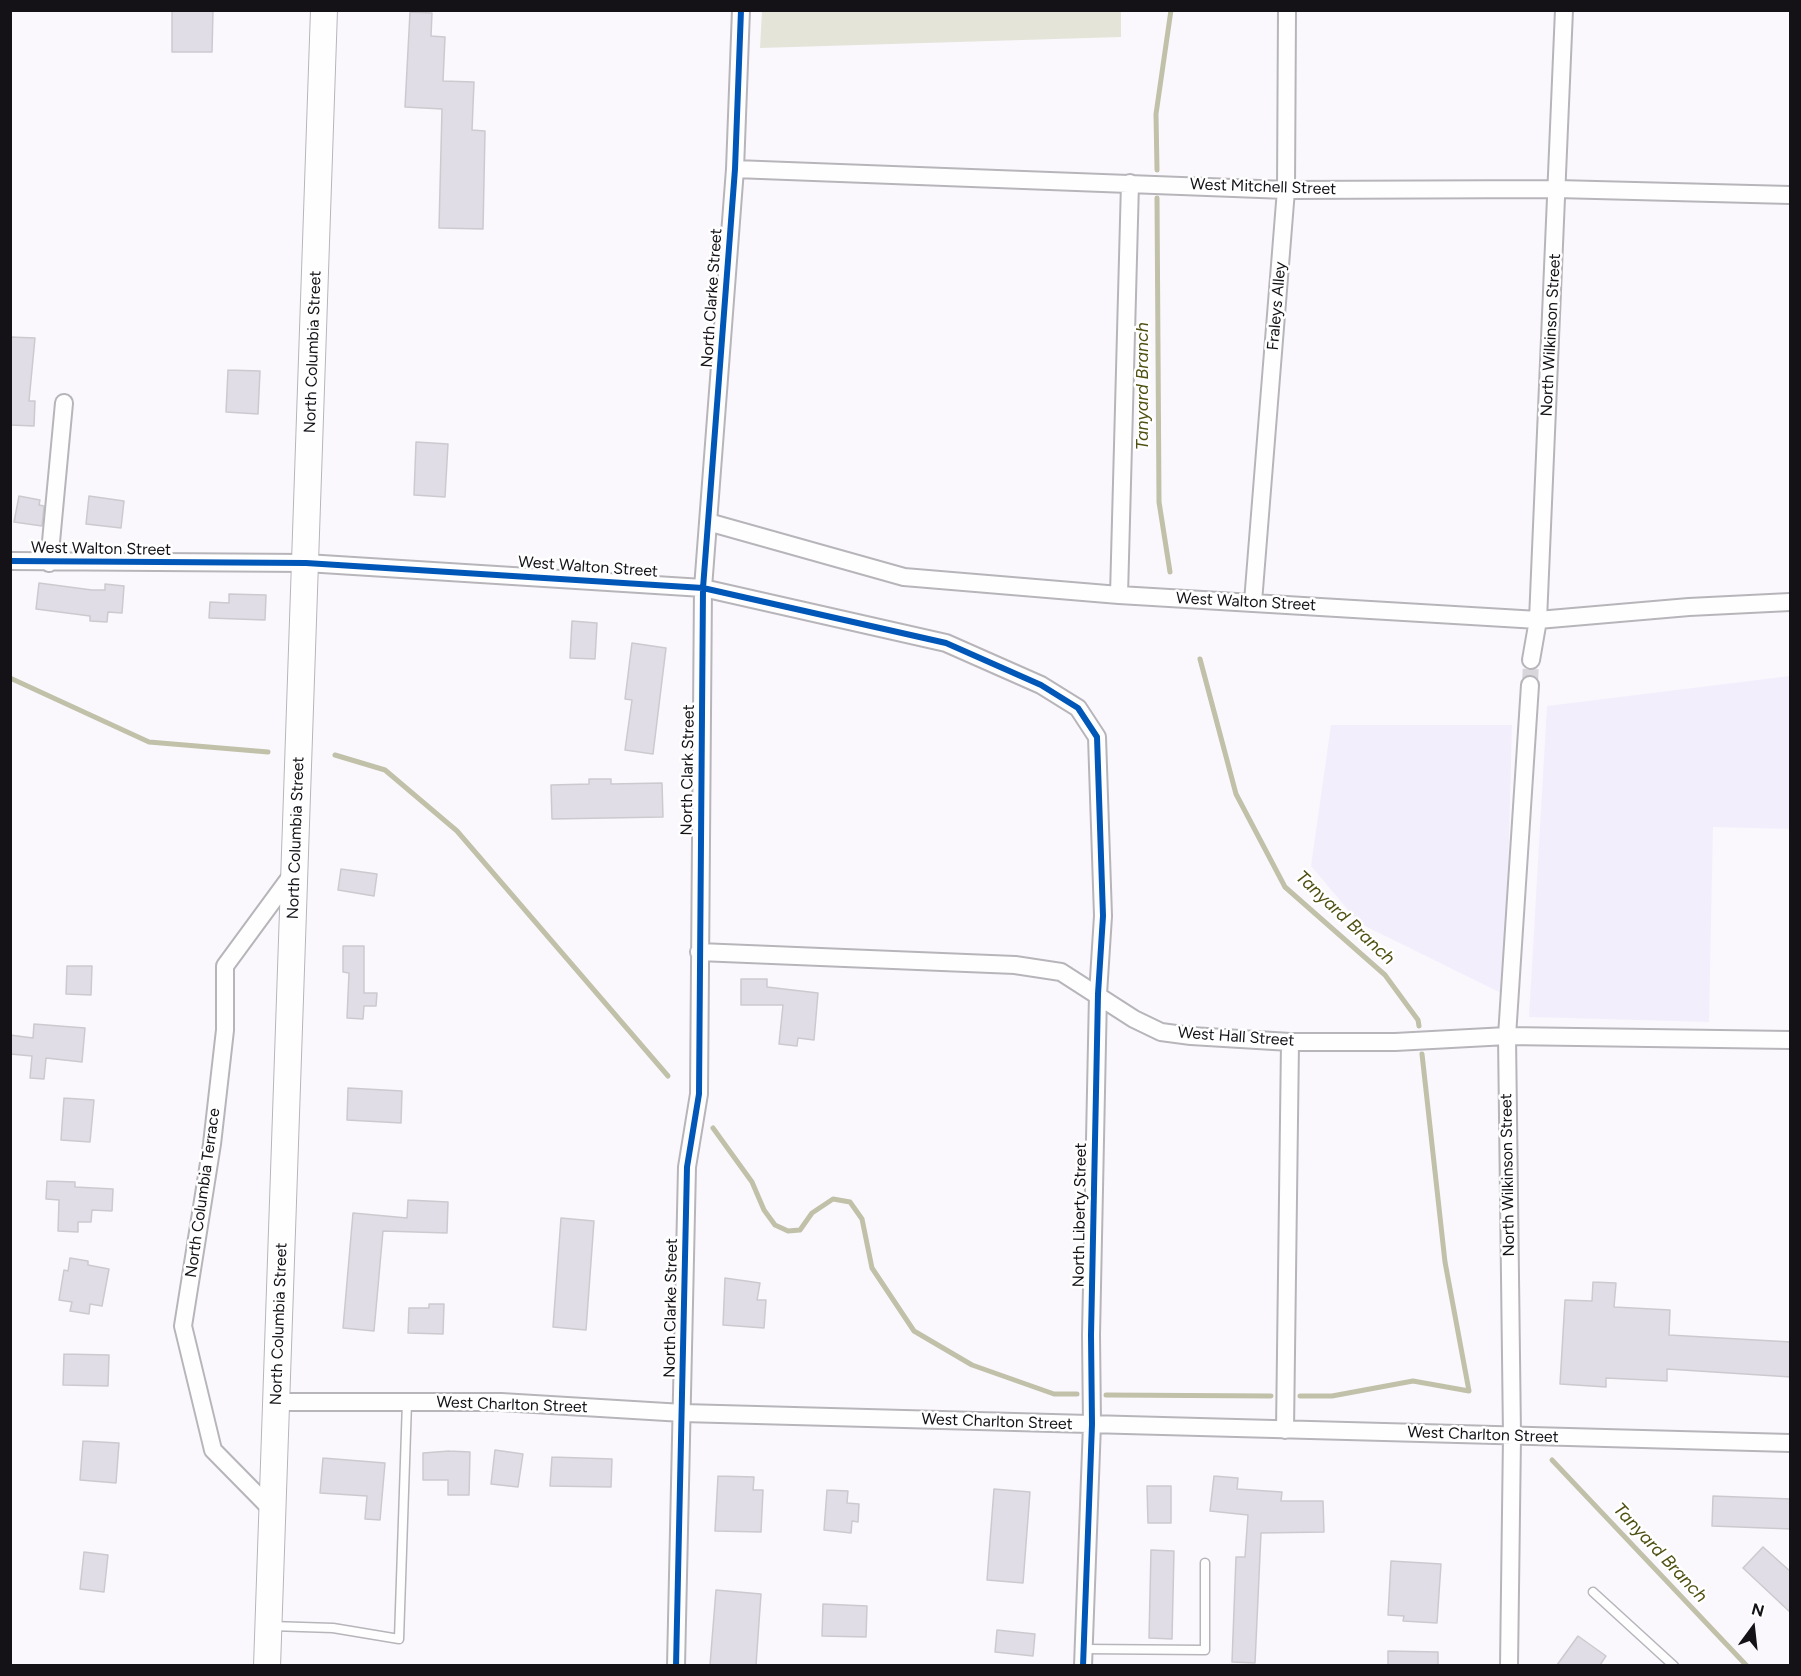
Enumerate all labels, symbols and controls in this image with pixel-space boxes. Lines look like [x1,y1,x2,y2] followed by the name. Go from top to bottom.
[1190,175,1336,199] street label: West Mitchell Street
[698,228,726,368] street label: North Clarke Street
[1537,253,1565,417] street label: North Wilkinson Street
[1264,261,1290,351] street label: Fraleys Alley
[301,270,325,434] street label: North Columbia Street
[1132,322,1154,450] water label: Tanyard Branch
[31,538,171,560] street label: West Walton Street
[517,553,659,581] street label: West Walton Street
[1175,589,1317,615] street label: West Walton Street
[677,704,699,836] street label: North Clark Street
[284,756,308,920] street label: North Columbia Street
[1291,867,1399,969] water label: Tanyard Branch
[1177,1023,1295,1051] street label: West Hall Street
[1497,1093,1519,1257] street label: North Wilkinson Street
[182,1107,224,1279] street label: North Columbia Terrace
[1069,1142,1091,1288] street label: North Liberty Street
[660,1238,682,1378] street label: North Clarke Street
[267,1242,291,1406] street label: North Columbia Street
[436,1393,588,1417] street label: West Charlton Street
[921,1410,1073,1434] street label: West Charlton Street
[1407,1423,1559,1447] street label: West Charlton Street
[1609,1499,1711,1607] water label: Tanyard Branch
[1723,1598,1783,1658] north arrow
[1749,1599,1766,1621] text: N

